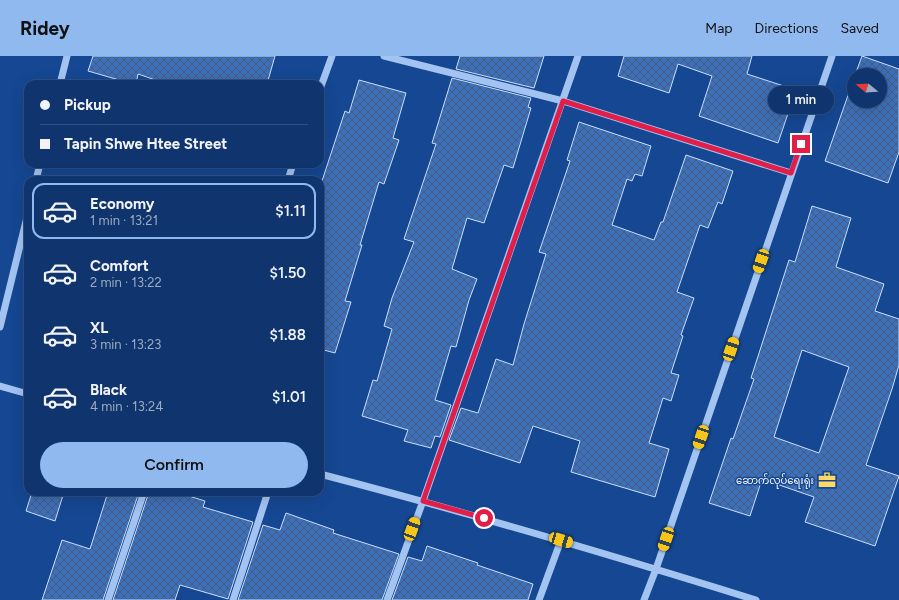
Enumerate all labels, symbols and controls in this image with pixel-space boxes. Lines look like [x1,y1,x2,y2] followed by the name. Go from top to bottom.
[20,17,70,40] text: Ridey
[705,20,733,37] text: Map
[755,20,818,37] text: Directions
[840,20,879,37] text: Saved
[847,68,887,108] north arrow
[847,68,887,108] map controls
[768,86,834,114] callout: 1 min
[786,92,816,107] text: 1 min
[64,96,111,114] text: Pickup
[64,135,227,153] text: Tapin Shwe Htee Street
[792,135,810,153] route end
[42,193,78,229] icon: car
[90,195,155,213] text: Economy
[275,202,306,220] text: $1.11
[90,213,158,228] text: 1 min · 13:21
[751,248,771,274] car
[42,255,78,291] icon: car
[90,257,149,275] text: Comfort
[270,264,306,282] text: $1.50
[90,275,162,290] text: 2 min · 13:22
[42,317,78,353] icon: car
[90,319,108,337] text: XL
[269,326,306,344] text: $1.88
[721,336,741,362] car
[90,337,161,352] text: 3 min · 13:23
[42,379,78,415] icon: car
[90,381,127,399] text: Black
[272,388,306,406] text: $1.01
[90,399,163,414] text: 4 min · 13:24
[691,424,711,450] car
[40,442,308,488] button: Confirm
[817,470,837,490] office icon: ဆောက်လုပ်ရေးရုံး
[736,473,814,489] place label: ဆောက်လုပ်ရေးရုံး
[475,509,493,527] route start
[402,516,422,542] car
[656,526,676,552] car
[548,531,574,549] car

